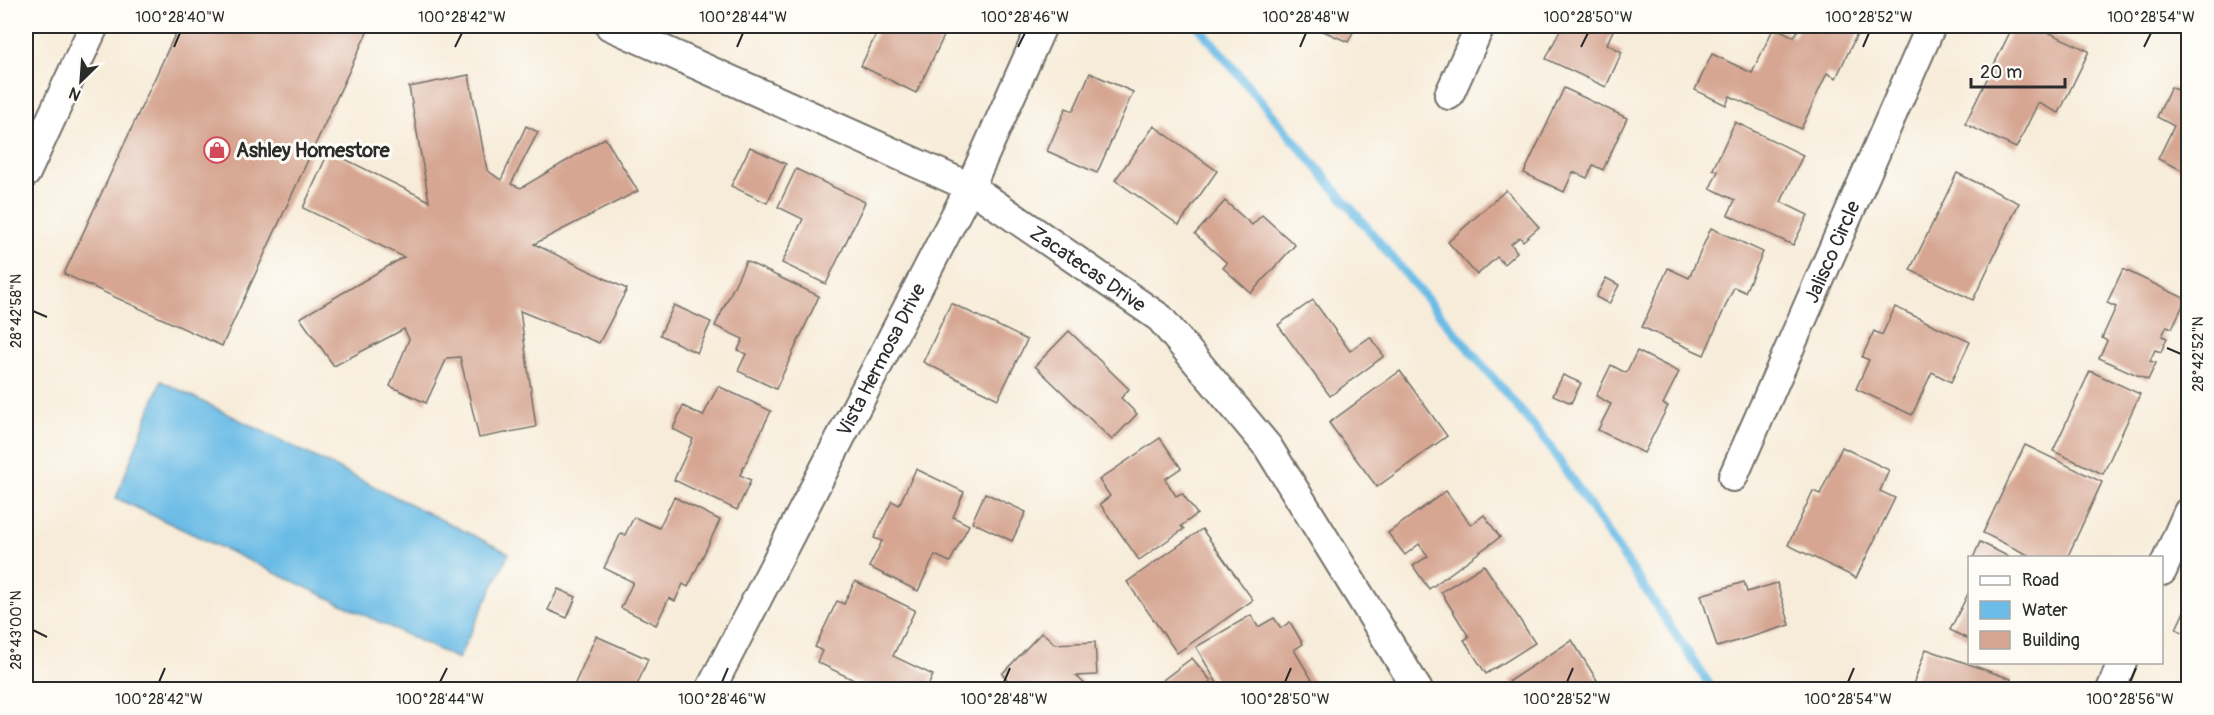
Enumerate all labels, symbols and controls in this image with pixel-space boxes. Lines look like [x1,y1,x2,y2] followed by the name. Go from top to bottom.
[135,8,225,27] text: 100°28'40"W
[418,8,506,27] text: 100°28'42"W
[699,8,787,27] text: 100°28'44"W
[981,8,1069,27] text: 100°28'46"W
[1262,8,1350,27] text: 100°28'48"W
[1543,8,1633,27] text: 100°28'50"W
[1825,8,1913,27] text: 100°28'52"W
[2107,8,2195,27] text: 100°28'54"W
[51,51,111,111] north arrow
[1971,51,2066,89] scale bar
[1980,61,2022,84] text: 20 m
[66,82,84,105] text: N
[202,135,232,165] shop icon: Ashley Homestore
[236,138,391,163] place label: Ashley Homestore
[1799,197,1866,307] street label: Jalisco Circle
[1025,220,1151,318] street label: Zacatecas Drive
[7,274,26,348] text: 28°42'58"N
[831,279,931,441] street label: Vista Hermosa Drive
[2189,316,2208,392] text: 28°42'52"N
[1968,556,2163,664] legend
[2022,569,2059,592] text: Road
[7,590,26,670] text: 28°43'00"N
[2022,599,2068,622] text: Water
[2022,629,2080,652] text: Building
[115,690,203,709] text: 100°28'42"W
[396,690,484,709] text: 100°28'44"W
[678,690,766,709] text: 100°28'46"W
[960,690,1048,709] text: 100°28'48"W
[1240,690,1330,709] text: 100°28'50"W
[1523,690,1611,709] text: 100°28'52"W
[1804,690,1892,709] text: 100°28'54"W
[2086,690,2174,709] text: 100°28'56"W

